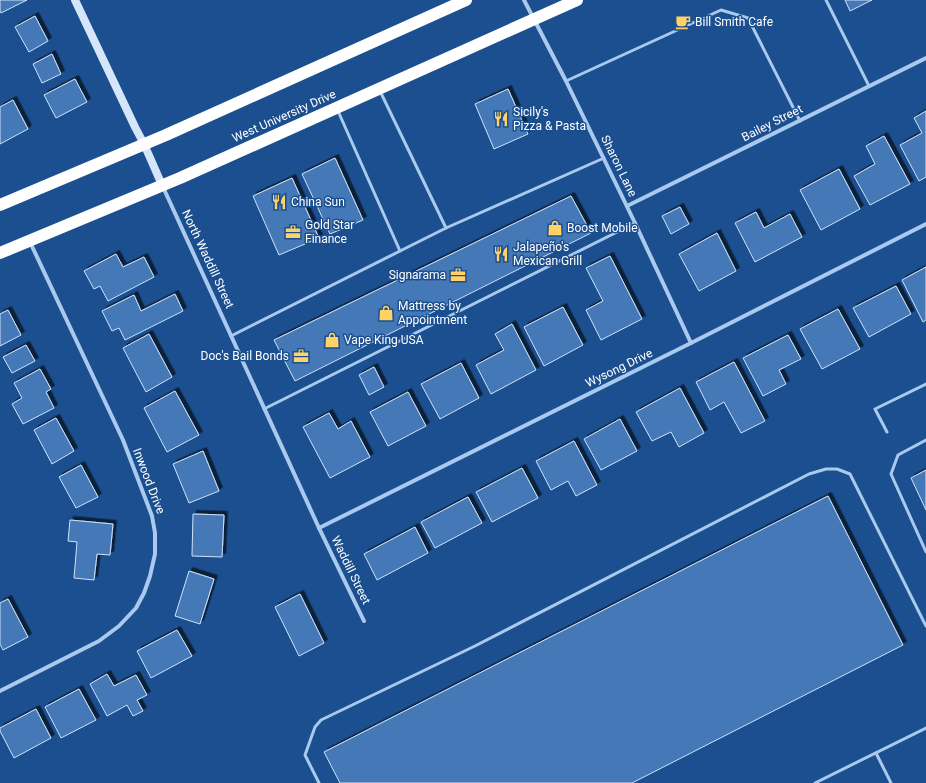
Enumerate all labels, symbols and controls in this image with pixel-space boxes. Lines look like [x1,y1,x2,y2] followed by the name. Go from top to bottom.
[674,13,692,31] cafe icon: Bill Smith Cafe
[695,15,773,29] place label: Bill Smith Cafe
[230,87,338,145] street label: West University Drive
[739,102,805,144] street label: Bailey Street
[513,105,586,133] place label: Sicily's Pizza & Pasta
[492,110,510,128] restaurant icon: Sicily's Pizza & Pasta
[598,133,640,199] street label: Sharon Lane
[270,193,288,211] restaurant icon: China Sun
[291,195,345,209] place label: China Sun
[179,207,237,311] street label: North Waddill Street
[305,218,354,246] place label: Gold Star Finance
[546,219,564,237] shop icon: Boost Mobile
[567,221,638,235] place label: Boost Mobile
[284,223,302,241] office icon: Gold Star Finance
[513,240,582,268] place label: Jalapeño's Mexican Grill
[492,245,510,263] restaurant icon: Jalapeño's Mexican Grill
[449,266,467,284] office icon: Signarama
[389,268,446,282] place label: Signarama
[398,299,467,327] place label: Mattress by Appointment
[377,304,395,322] shop icon: Mattress by Appointment
[323,331,341,349] shop icon: Vape King USA
[344,333,424,347] place label: Vape King USA
[583,346,655,390] street label: Wysong Drive
[292,347,310,365] office icon: Doc's Bail Bonds
[201,349,289,363] place label: Doc's Bail Bonds
[130,446,168,516] street label: Inwood Drive
[329,534,374,606] street label: Waddill Street

